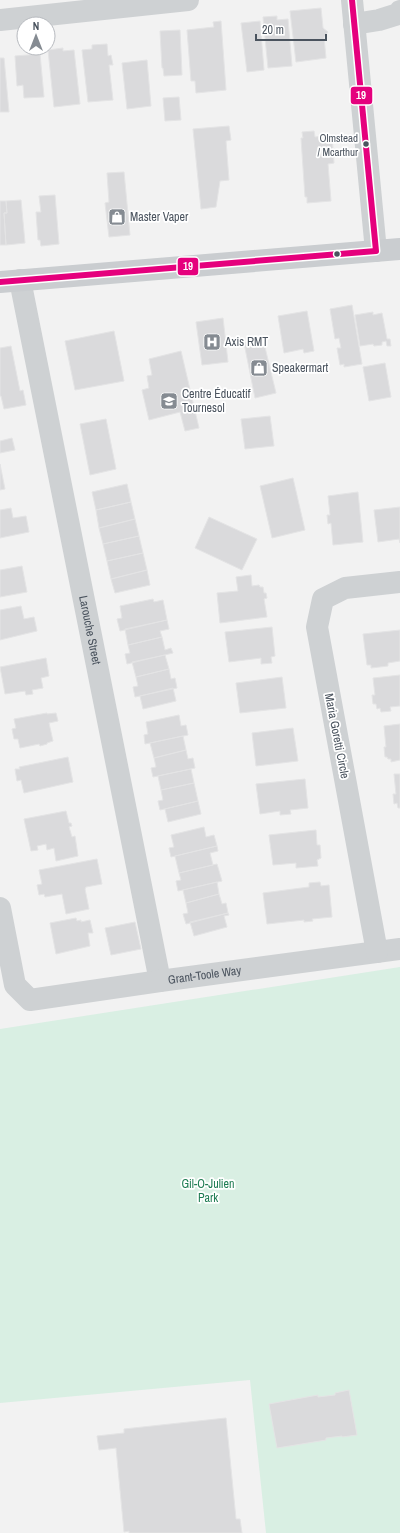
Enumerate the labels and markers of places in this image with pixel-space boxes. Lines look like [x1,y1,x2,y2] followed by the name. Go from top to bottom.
[317,131,358,159] place label: Olmstead / Mcarthur
[361,139,371,149] marker: Olmstead / Mcarthur
[107,207,127,227] shop icon: Master Vaper
[130,209,189,225] place label: Master Vaper
[332,249,342,259] unlabelled marker
[202,332,222,352] hospital icon: Axis RMT
[224,334,268,350] place label: Axis RMT
[249,358,269,378] shop icon: Speakermart
[272,360,329,376] place label: Speakermart
[182,386,251,416] place label: Centre Éducatif Tournesol
[159,391,179,411] school or university icon: Centre Éducatif Tournesol

